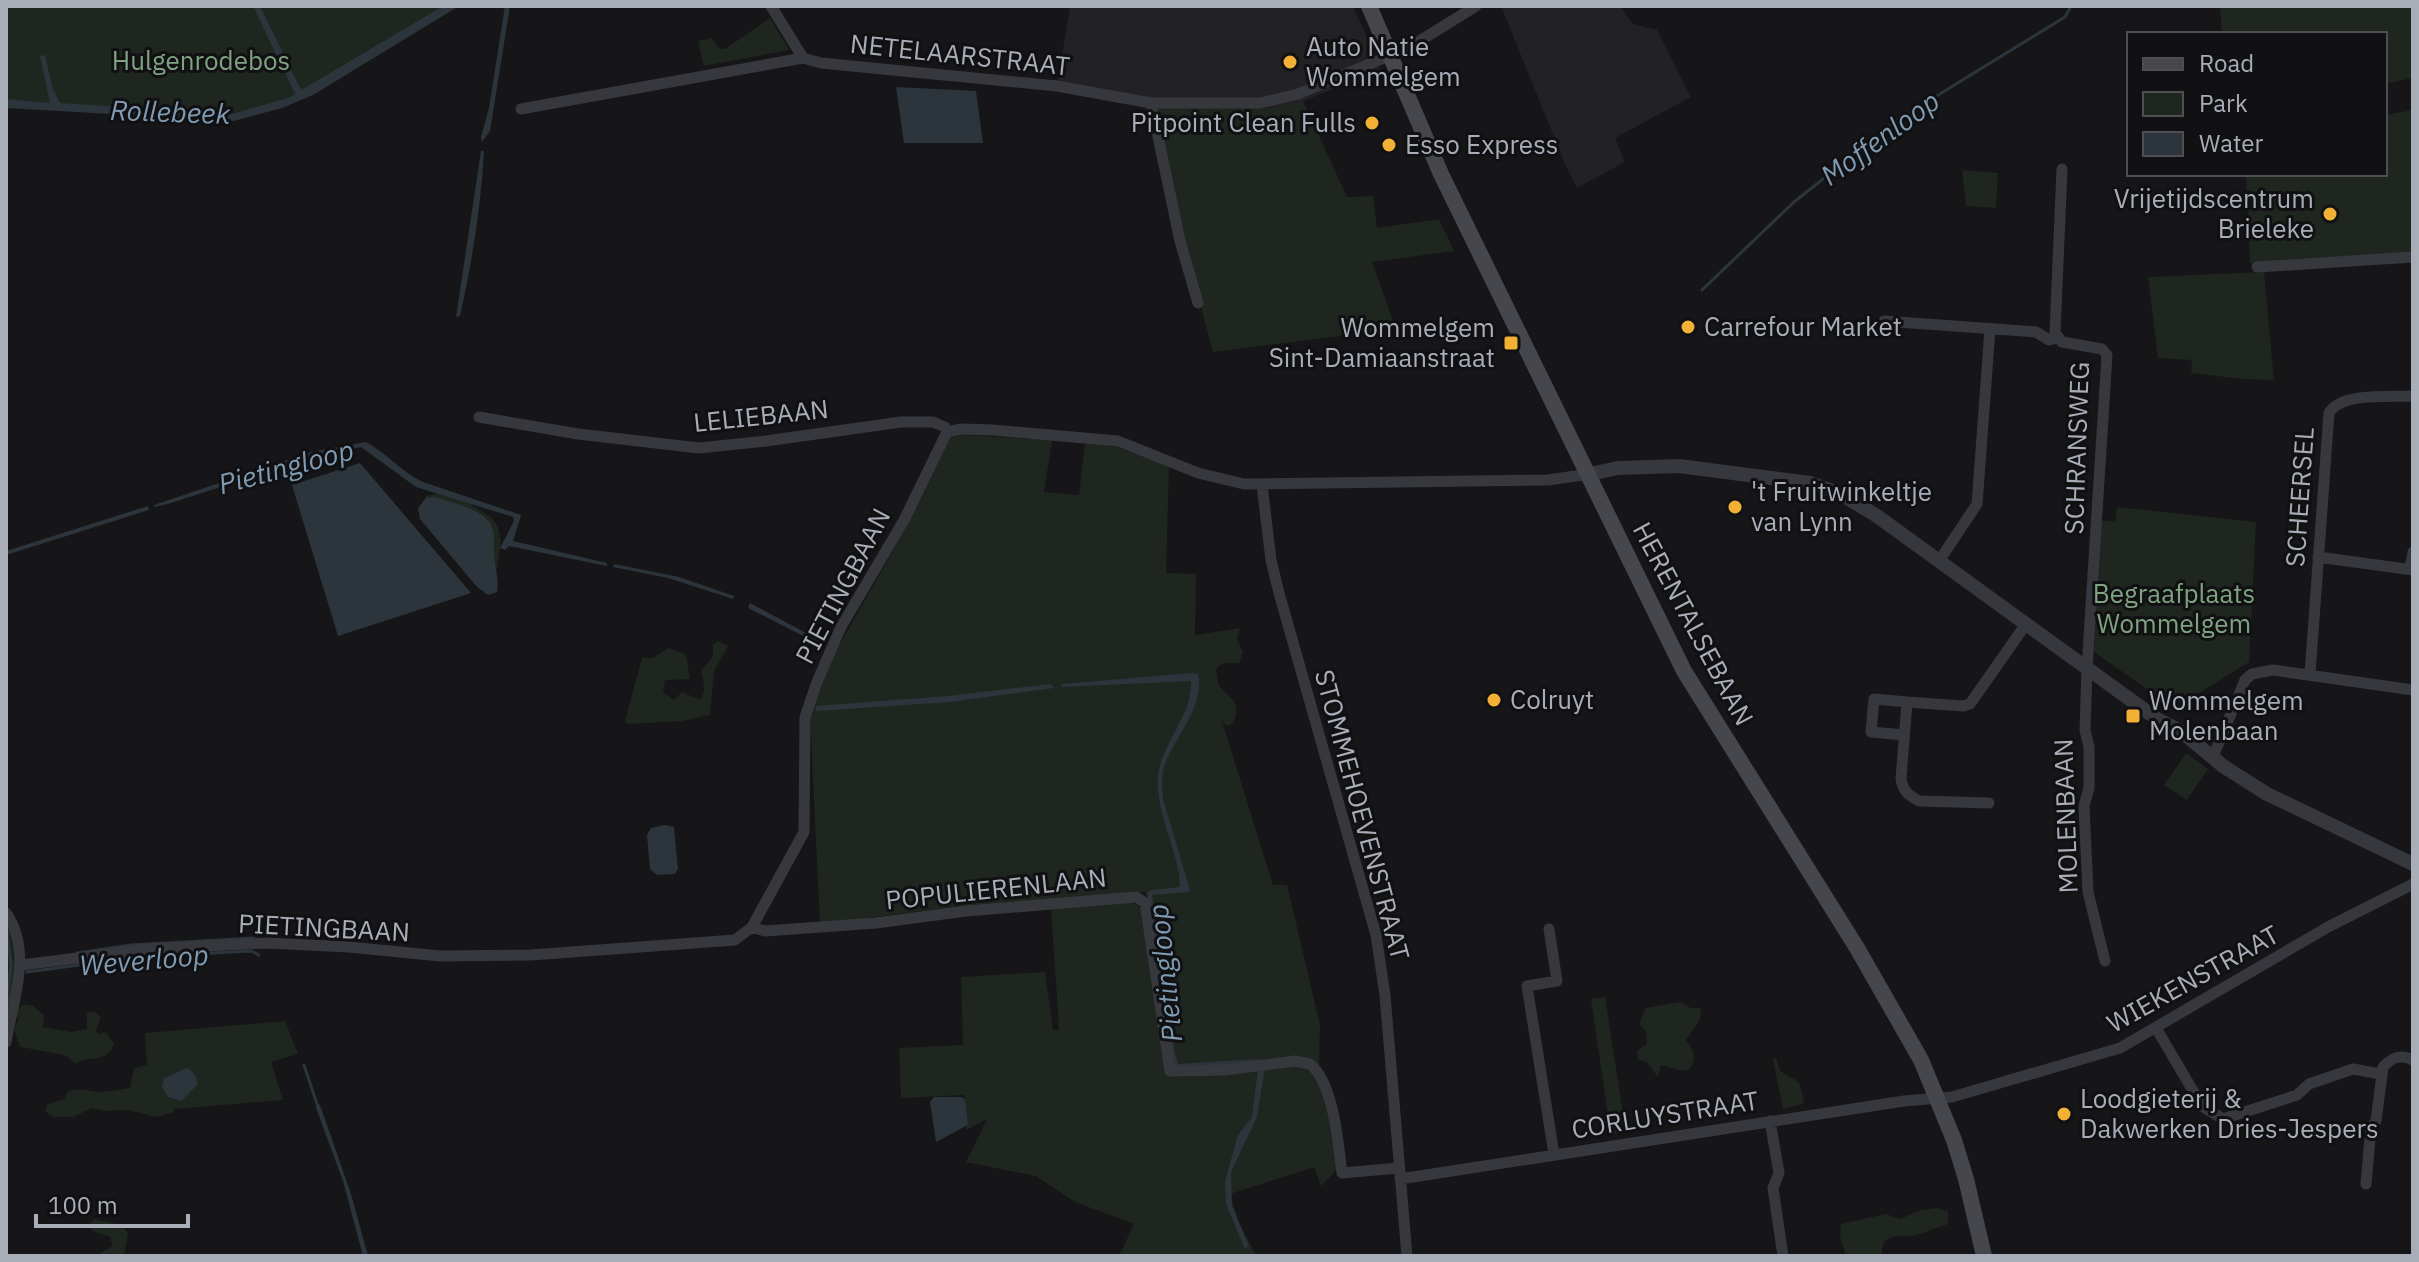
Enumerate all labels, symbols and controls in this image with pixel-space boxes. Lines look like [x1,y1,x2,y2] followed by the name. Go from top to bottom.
[849,26,1072,82] street label: NETELAARSTRAAT
[1306,29,1461,93] place label: Auto Natie Wommelgem
[2127,32,2387,176] legend
[112,43,290,77] park label: Hulgenrodebos
[2199,47,2254,79] text: Road
[1281,53,1299,71] marker: Auto Natie Wommelgem
[1813,82,1947,193] water label: Moffenloop
[2199,87,2248,119] text: Park
[109,91,231,132] water label: Rollebeek
[1131,105,1356,139] place label: Pitpoint Clean Fulls
[1363,114,1381,132] marker: Pitpoint Clean Fulls
[1405,127,1558,161] place label: Esso Express
[2199,127,2263,159] text: Water
[1380,136,1398,154] marker: Esso Express
[2114,181,2314,245] place label: Vrijetijdscentrum Brieleke
[2321,205,2339,223] marker: Vrijetijdscentrum Brieleke
[1704,309,1902,343] place label: Carrefour Market
[1269,310,1495,374] place label: Wommelgem Sint-Damiaanstraat
[1679,318,1697,336] marker: Carrefour Market
[1502,334,1520,352] marker: Wommelgem Sint-Damiaanstraat
[2056,361,2096,535] street label: SCHRANSWEG
[692,391,830,439] street label: LELIEBAAN
[2277,426,2321,568] street label: SCHEERSEL
[214,431,358,502] water label: Pietingloop
[1751,474,1932,538] place label: 't Fruitwinkeltje van Lynn
[1726,498,1744,516] marker: 't Fruitwinkeltje van Lynn
[787,502,897,669] street label: PIETINGBAAN
[1626,516,1762,731] street label: HERENTALSEBAAN
[2093,576,2255,640] park label: Begraafplaats Wommelgem
[1308,666,1418,964] street label: STOMMEHOEVENSTRAAT
[1510,682,1594,716] place label: Colruyt
[2149,683,2304,747] place label: Wommelgem Molenbaan
[1485,691,1503,709] marker: Colruyt
[2124,707,2142,725] marker: Wommelgem Molenbaan
[2045,738,2085,894] street label: MOLENBAAN
[884,859,1108,917] street label: POPULIERENLAAN
[1139,902,1190,1044] water label: Pietingloop
[237,906,411,948] street label: PIETINGBAAN
[2100,917,2285,1040] street label: WIEKENSTRAAT
[78,935,210,984] water label: Weverloop
[2080,1081,2379,1145] place label: Loodgieterij & Dakwerken Dries-Jespers
[1569,1082,1761,1146] street label: CORLUYSTRAAT
[2055,1105,2073,1123] marker: Loodgieterij & Dakwerken Dries-Jespers
[36,1178,188,1228] scale bar
[48,1189,118,1221] text: 100 m

